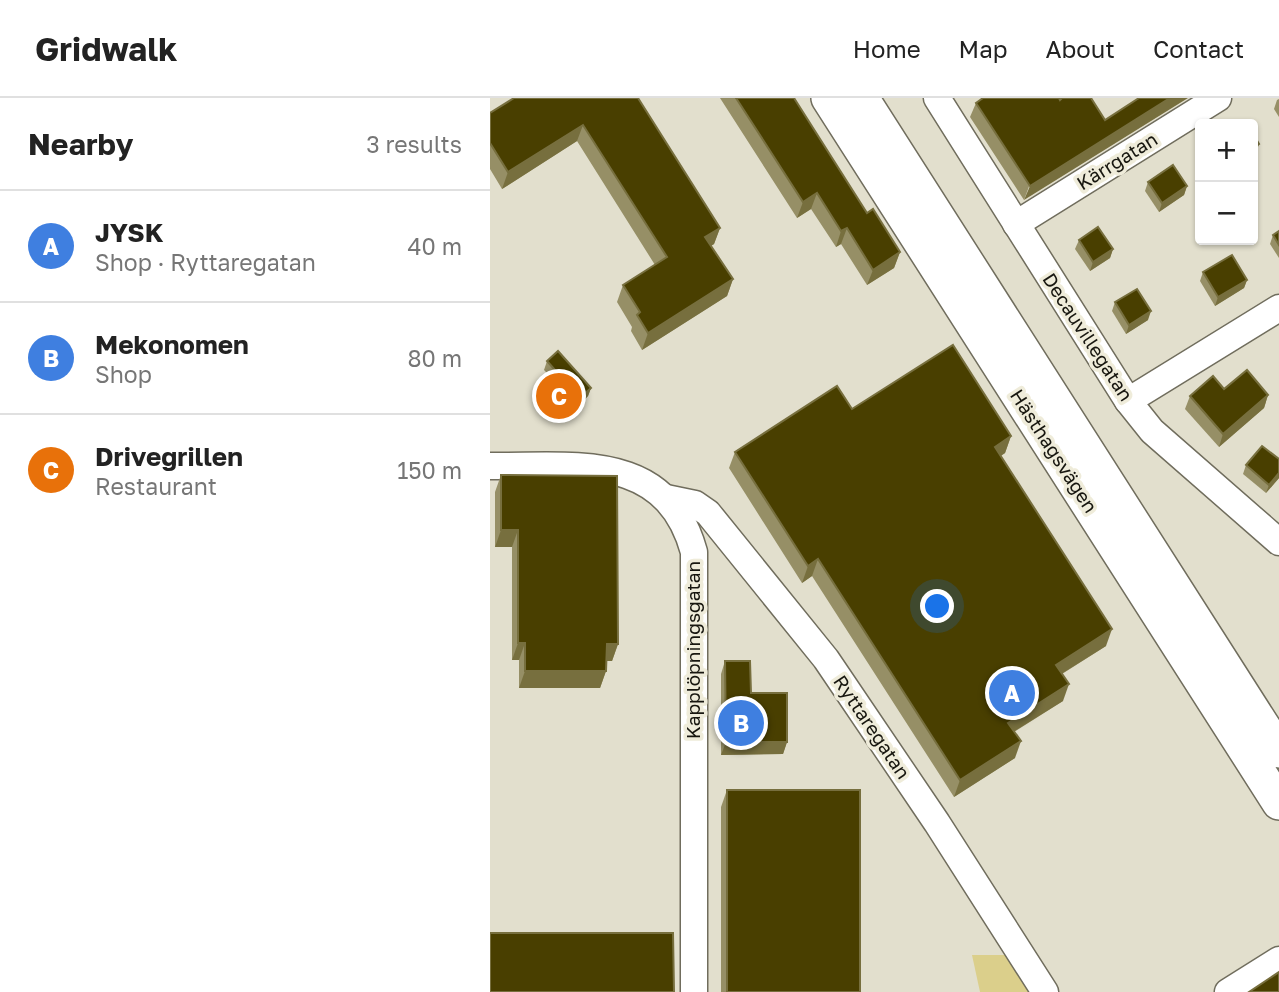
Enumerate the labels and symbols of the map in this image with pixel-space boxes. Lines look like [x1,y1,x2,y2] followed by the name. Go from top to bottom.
[1072,127,1161,194] street label: Kärrgatan
[1039,268,1138,405] street label: Decauvillegatan
[536,370,582,422] pin: C
[1006,385,1103,517] street label: Hästhagsvägen
[681,561,704,739] street label: Kapplöpningsgatan
[920,589,954,623] your location
[989,667,1035,719] pin: A
[829,670,916,783] street label: Ryttaregatan
[718,697,764,749] pin: B

